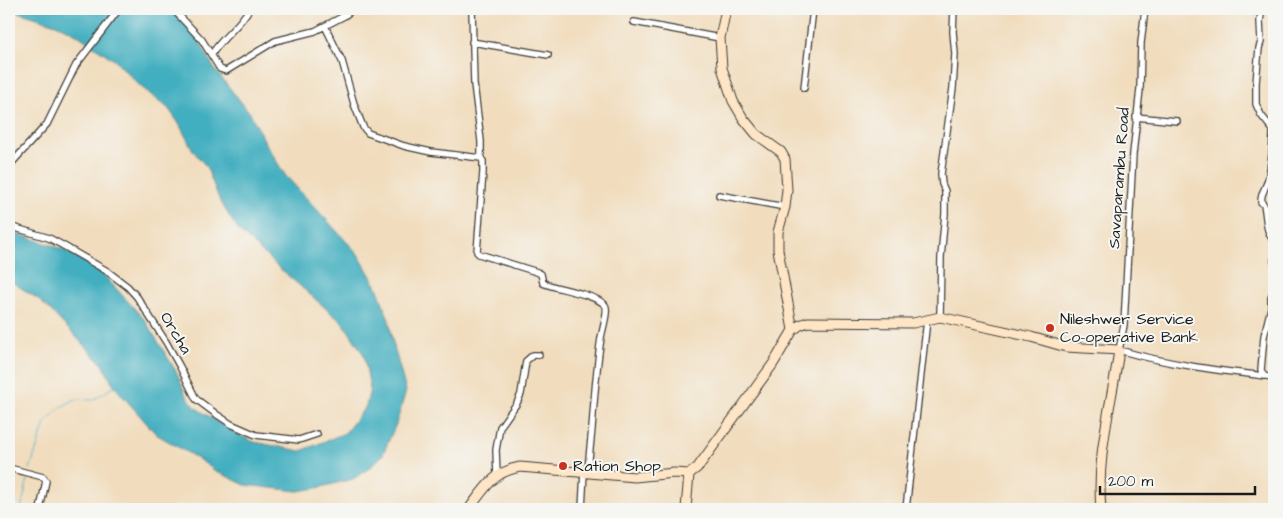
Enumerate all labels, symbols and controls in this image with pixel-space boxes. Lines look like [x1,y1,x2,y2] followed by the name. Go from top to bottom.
[1103,107,1135,249] street label: Savaparambu Road
[155,308,197,358] street label: Orcha
[1060,308,1199,348] place label: Nileshwer Service Co-operative Bank
[1044,322,1056,334] marker: Nileshwer Service Co-operative Bank
[573,455,661,477] place label: Ration Shop
[557,460,569,472] marker: Ration Shop
[1100,463,1256,495] scale bar
[1108,471,1154,492] text: 200 m

